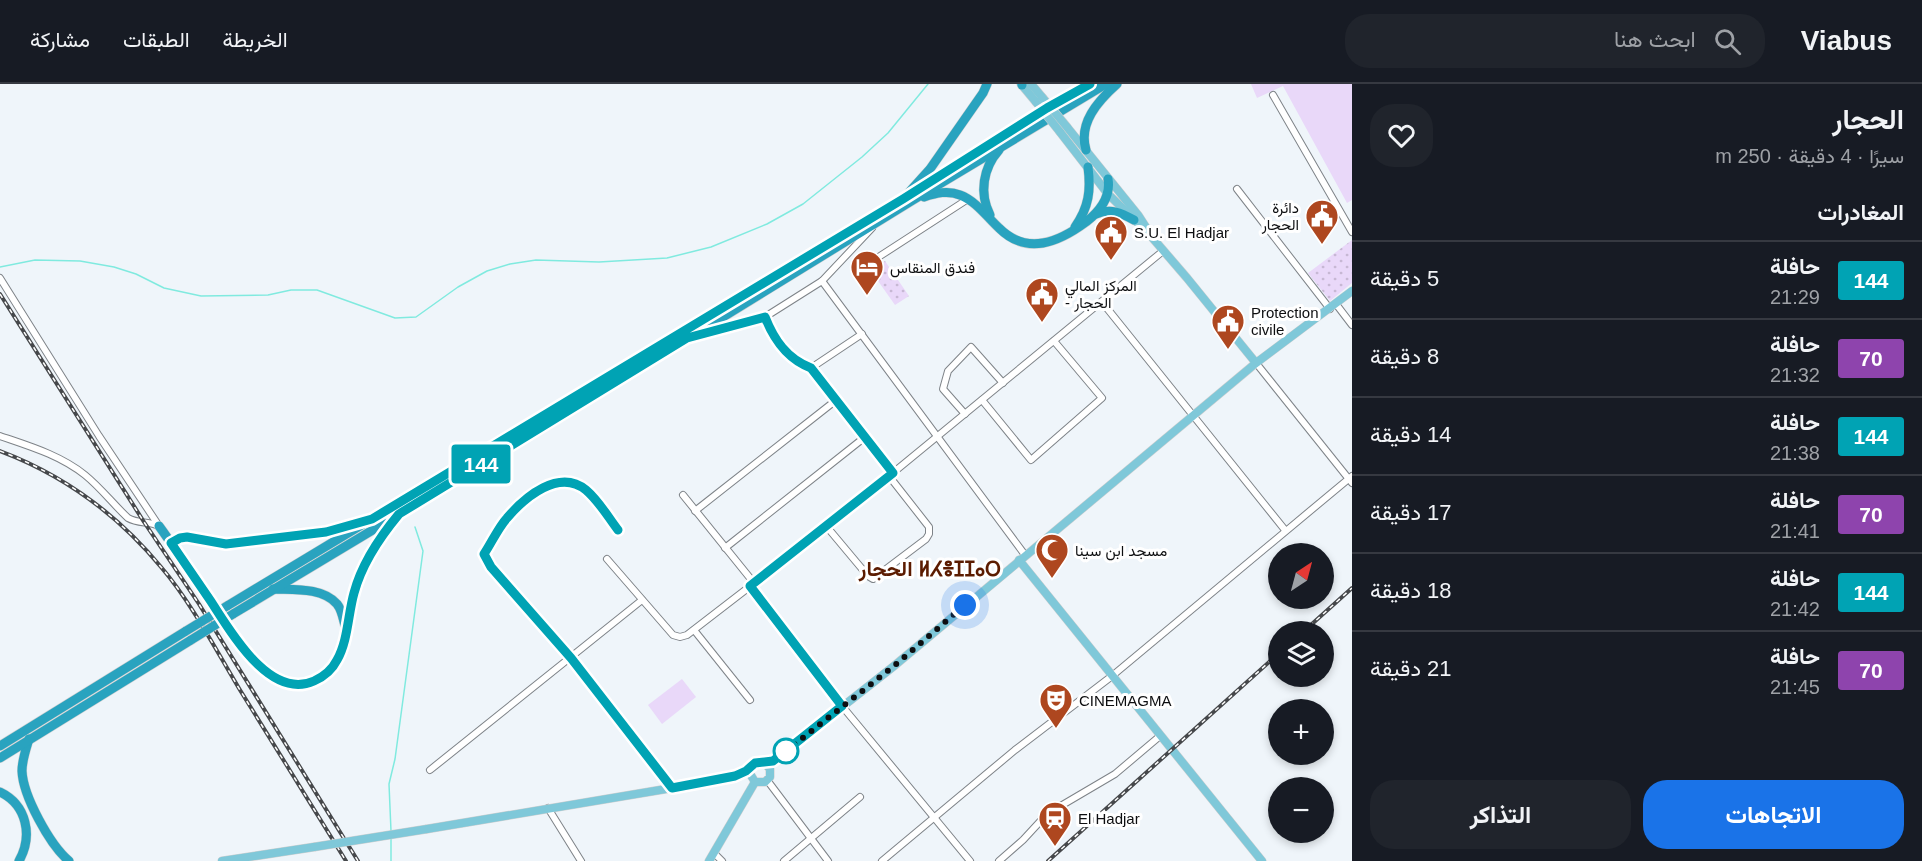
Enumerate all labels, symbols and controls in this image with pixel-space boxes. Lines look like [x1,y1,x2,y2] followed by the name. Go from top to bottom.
[1345,14,1765,68] search box
[1711,25,1744,58] icon: search
[1801,25,1892,56] text: Viabus
[1614,27,1696,52] text: ابحث هنا
[30,28,90,51] text: مشاركة
[123,28,190,51] text: الطبقات
[223,28,288,51] text: الخريطة
[1370,104,1433,167] button: heart
[1832,104,1904,135] text: الحجار
[1715,145,1904,167] text: سيرًا · 4 دقيقة · 250 m
[1304,198,1340,245] public building icon: دائرة الحجار
[1261,199,1299,234] place label: دائرة الحجار
[1818,200,1904,225] text: المغادرات
[1093,214,1129,261] public building icon: S.U. El Hadjar
[1134,224,1229,241] place label: S.U. El Hadjar
[849,249,885,296] hotel icon: فندق المنقاس
[1770,254,1820,279] text: حافلة
[890,259,975,278] place label: فندق المنقاس
[1370,266,1439,291] text: 5 دقيقة
[1853,269,1889,292] text: 144
[1024,276,1060,323] public building icon: المركز المالي - الحجار
[1065,277,1137,312] place label: المركز المالي - الحجار
[1770,286,1820,308] text: 21:29
[1210,303,1246,350] public building icon: Protection civile
[1251,304,1319,338] place label: Protection civile
[1770,332,1820,357] text: حافلة
[1370,344,1439,369] text: 8 دقيقة
[1859,347,1883,370] text: 70
[1770,364,1820,386] text: 21:32
[1770,410,1820,435] text: حافلة
[1370,422,1452,447] text: 14 دقيقة
[1853,425,1889,448] text: 144
[1770,442,1820,464] text: 21:38
[446,444,516,484] line badge: 144
[463,453,499,476] text: 144
[1770,488,1820,513] text: حافلة
[1370,500,1452,525] text: 17 دقيقة
[1859,503,1883,526] text: 70
[1770,520,1820,542] text: 21:41
[1034,532,1070,579] mosque icon: مسجد ابن سينا
[1075,542,1167,561] place label: مسجد ابن سينا
[1268,543,1334,609] north arrow
[1268,543,1334,843] map controls
[858,557,1001,582] district label: الحجار ⵍⵃⴻⵊⵊⴰⵔ
[1770,566,1820,591] text: حافلة
[1370,578,1452,603] text: 18 دقيقة
[1853,581,1889,604] text: 144
[950,590,980,620] your location
[1770,598,1820,620] text: 21:42
[1268,621,1334,687] button: layers
[1770,644,1820,669] text: حافلة
[1370,656,1452,681] text: 21 دقيقة
[1859,659,1883,682] text: 70
[1770,676,1820,698] text: 21:45
[1038,682,1074,729] theatre icon: CINEMAGMA
[1079,692,1172,709] place label: CINEMAGMA
[1268,699,1334,765] button: +
[773,738,799,764] unlabelled marker
[1268,777,1334,843] button: −
[1370,780,1631,849] button: التذاكر
[1643,780,1904,849] button: الاتجاهات
[1037,800,1073,847] station icon: El Hadjar
[1078,810,1140,827] place label: El Hadjar

